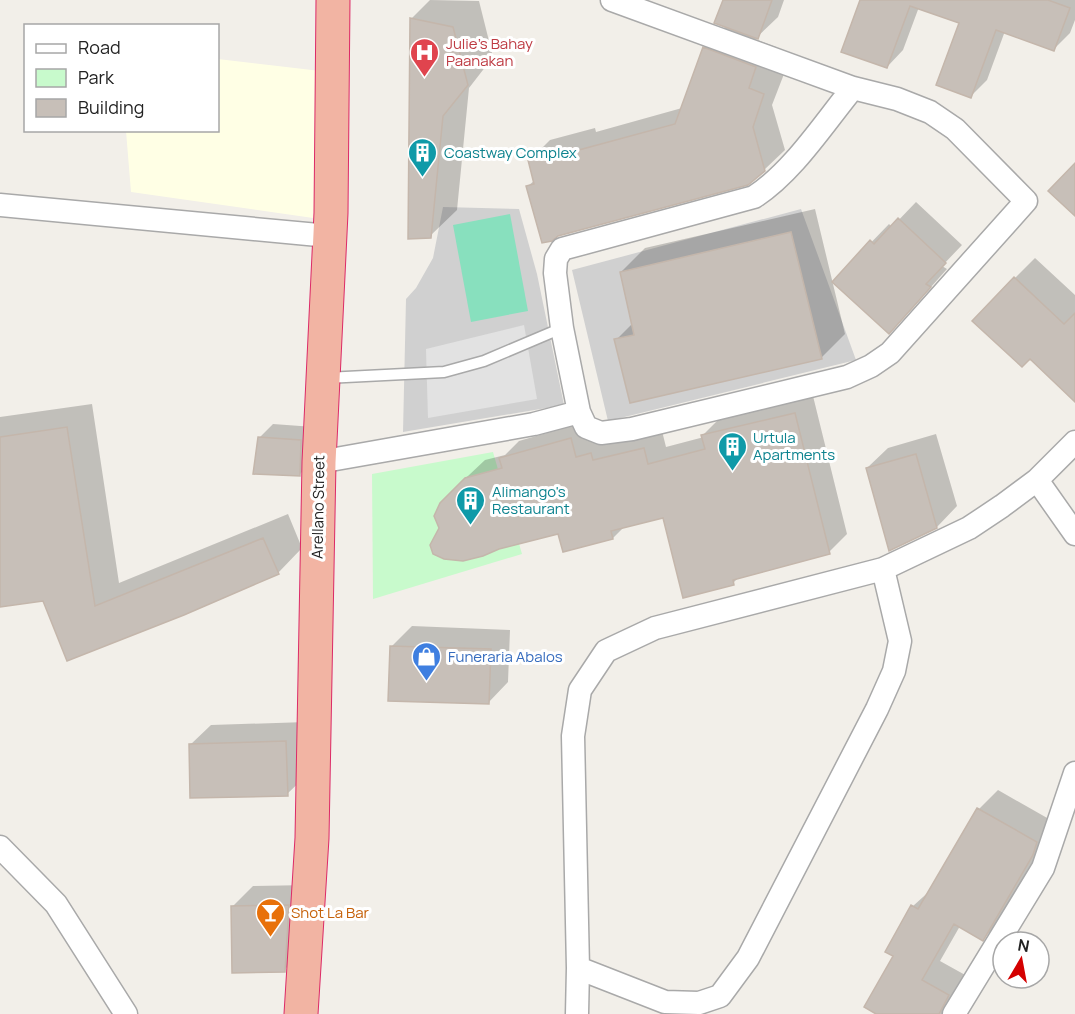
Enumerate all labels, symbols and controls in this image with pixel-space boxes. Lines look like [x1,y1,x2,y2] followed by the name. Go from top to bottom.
[24,24,219,132] legend
[446,33,533,71] place label: Julie's Bahay Paanakan
[78,35,121,59] text: Road
[409,36,441,78] hospital icon: Julie's Bahay Paanakan
[78,65,115,89] text: Park
[78,95,144,119] text: Building
[407,136,439,178] building icon: Coastway Complex
[444,142,577,163] place label: Coastway Complex
[753,427,835,465] place label: Urtula Apartments
[716,430,748,472] building icon: Urtula Apartments
[307,455,329,559] street label: Arellano Street
[492,481,570,519] place label: Alimango's Restaurant
[455,484,487,526] building icon: Alimango's Restaurant
[411,640,443,682] shop icon: Funeraria Abalos
[448,646,563,667] place label: Funeraria Abalos
[254,896,286,938] bar icon: Shot La Bar
[291,902,370,923] place label: Shot La Bar
[991,930,1051,990] north arrow
[1016,933,1031,957] text: N

